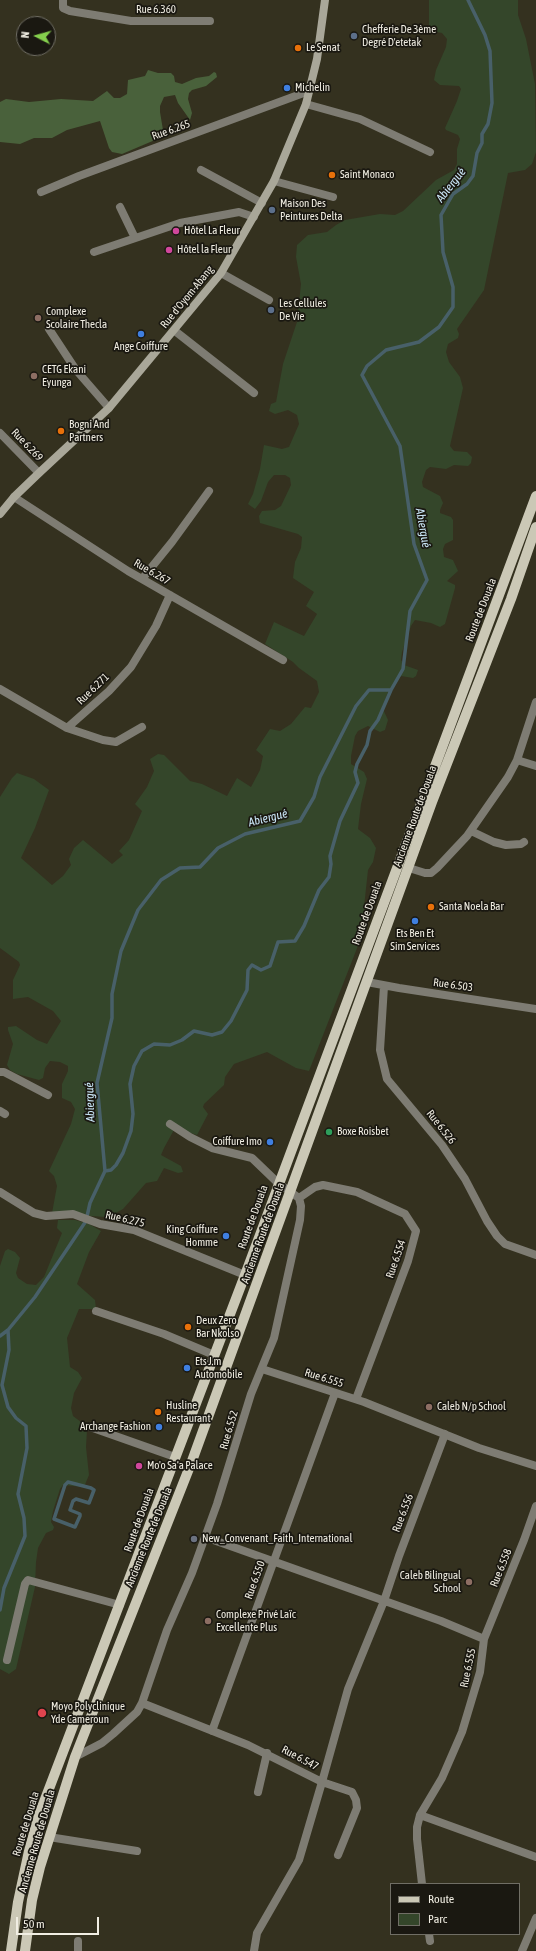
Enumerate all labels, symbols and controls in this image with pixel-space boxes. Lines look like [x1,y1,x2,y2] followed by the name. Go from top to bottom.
[136,3,176,17] street label: Rue 6.360
[16,16,56,56] north arrow
[362,23,436,49] place label: Chefferie De 3ème Degré D'etetak
[19,31,31,39] text: N
[349,31,359,41] marker: Chefferie De 3ème Degré D'etetak
[306,41,340,55] place label: Le Senat
[293,43,303,53] marker: Le Senat
[295,81,330,95] place label: Michelin
[282,83,292,93] marker: Michelin
[150,117,192,143] street label: Rue 6.265
[433,165,469,205] water label: Abiergué
[340,168,395,182] place label: Saint Monaco
[327,170,337,180] marker: Saint Monaco
[280,197,343,223] place label: Maison Des Peintures Delta
[267,205,277,215] marker: Maison Des Peintures Delta
[184,224,240,238] place label: Hôtel La Fleur
[171,226,181,236] marker: Hôtel La Fleur
[177,243,231,257] place label: Hôtel la Fleur
[164,245,174,255] marker: Hôtel la Fleur
[158,263,216,331] street label: Rue d'Oyom-Abang
[279,297,326,323] place label: Les Cellules De Vie
[46,305,107,331] place label: Complexe Scolaire Thecla
[266,305,276,315] marker: Les Cellules De Vie
[33,313,43,323] marker: Complexe Scolaire Thecla
[136,329,146,339] marker: Ange Coiffure
[114,340,168,354] place label: Ange Coiffure
[42,363,86,389] place label: CETG Ekani Eyunga
[29,371,39,381] marker: CETG Ekani Eyunga
[69,418,109,444] place label: Bogni And Partners
[8,426,46,464] street label: Rue 6.269
[56,426,66,436] marker: Bogni And Partners
[412,507,434,549] water label: Abiergué
[131,556,173,588] street label: Rue 6.267
[463,576,499,644] street label: Route de Douala
[74,670,112,708] street label: Rue 6.271
[391,764,439,868] street label: Ancienne Route de Douala
[247,806,289,830] water label: Abiergué
[349,879,385,947] street label: Route de Douala
[439,900,504,914] place label: Santa Noela Bar
[426,902,436,912] marker: Santa Noela Bar
[410,916,420,926] marker: Ets Ben Et Sim Services
[390,927,440,953] place label: Ets Ben Et Sim Services
[432,976,474,994] street label: Rue 6.503
[82,1082,98,1122] water label: Abiergué
[424,1107,458,1147] street label: Rue 6.526
[337,1125,389,1139] place label: Boxe Roisbet
[324,1127,334,1137] marker: Boxe Roisbet
[212,1135,262,1149] place label: Coiffure Imo
[265,1137,275,1147] marker: Coiffure Imo
[239,1181,287,1285] street label: Ancienne Route de Douala
[235,1183,271,1251] street label: Route de Douala
[104,1208,146,1230] street label: Rue 6.275
[166,1223,218,1249] place label: King Coiffure Homme
[221,1231,231,1241] marker: King Coiffure Homme
[383,1238,409,1280] street label: Rue 6.554
[196,1314,239,1340] place label: Deux Zero Bar Nkolso
[183,1322,193,1332] marker: Deux Zero Bar Nkolso
[195,1355,243,1381] place label: Ets J.m Automobile
[182,1363,192,1373] marker: Ets J.m Automobile
[303,1366,345,1390] street label: Rue 6.555
[166,1399,211,1425] place label: Husline Restaurant
[437,1400,506,1414] place label: Caleb N/p School
[424,1402,434,1412] marker: Caleb N/p School
[153,1407,163,1417] marker: Husline Restaurant
[217,1409,241,1451] street label: Rue 6.552
[80,1420,151,1434] place label: Archange Fashion
[154,1422,164,1432] marker: Archange Fashion
[147,1459,213,1473] place label: Mo'o Sa'a Palace
[134,1461,144,1471] marker: Mo'o Sa'a Palace
[123,1485,175,1589] street label: Ancienne Route de Douala
[121,1486,157,1554] street label: Route de Douala
[390,1492,416,1534] street label: Rue 6.556
[202,1532,352,1546] place label: New_Convenant_Faith_International
[189,1534,199,1544] marker: New_Convenant_Faith_International
[487,1547,515,1589] street label: Rue 6.558
[242,1559,268,1601] street label: Rue 6.550
[400,1569,461,1595] place label: Caleb Bilingual School
[464,1577,474,1587] marker: Caleb Bilingual School
[216,1608,296,1634] place label: Complexe Privé Laïc Excellente Plus
[203,1616,213,1626] marker: Complexe Privé Laïc Excellente Plus
[457,1647,479,1689] street label: Rue 6.555
[51,1700,125,1726] place label: Moyo Polyclinique Yde Cameroun
[36,1707,48,1719] marker: Moyo Polyclinique Yde Cameroun
[279,1743,321,1773] street label: Rue 6.547
[16,1788,58,1894] street label: Ancienne Route de Douala
[10,1790,42,1858] street label: Route de Douala
[390,1883,520,1935] legend
[428,1892,454,1906] text: Route
[18,1909,101,1935] scale bar
[428,1912,447,1926] text: Parc
[23,1917,45,1931] text: 50 m

